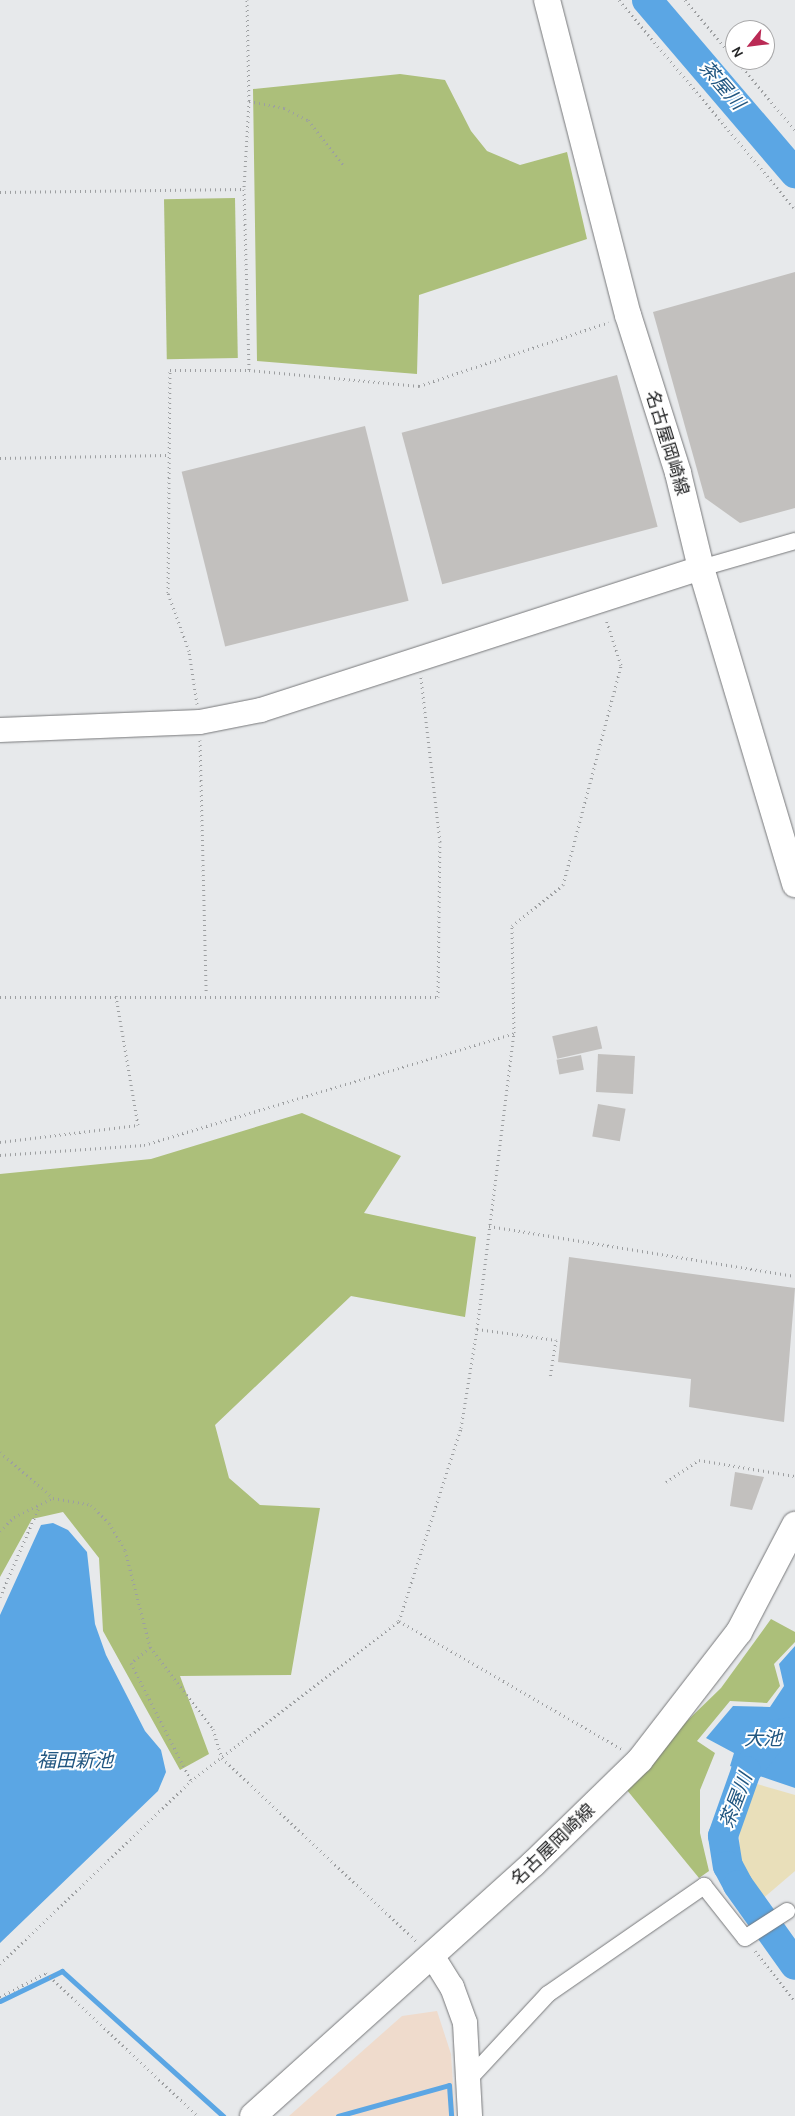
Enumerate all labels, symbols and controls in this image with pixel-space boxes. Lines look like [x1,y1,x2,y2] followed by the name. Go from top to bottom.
[725,20,775,70] north arrow
[727,44,747,61] text: N
[694,57,748,115] water label: 茶屋川
[641,388,693,498] street label: 名古屋岡崎線
[744,1729,782,1751] water label: 大池
[37,1751,113,1773] water label: 福田新池
[716,1770,758,1832] water label: 茶屋川
[507,1800,599,1890] street label: 名古屋岡崎線

